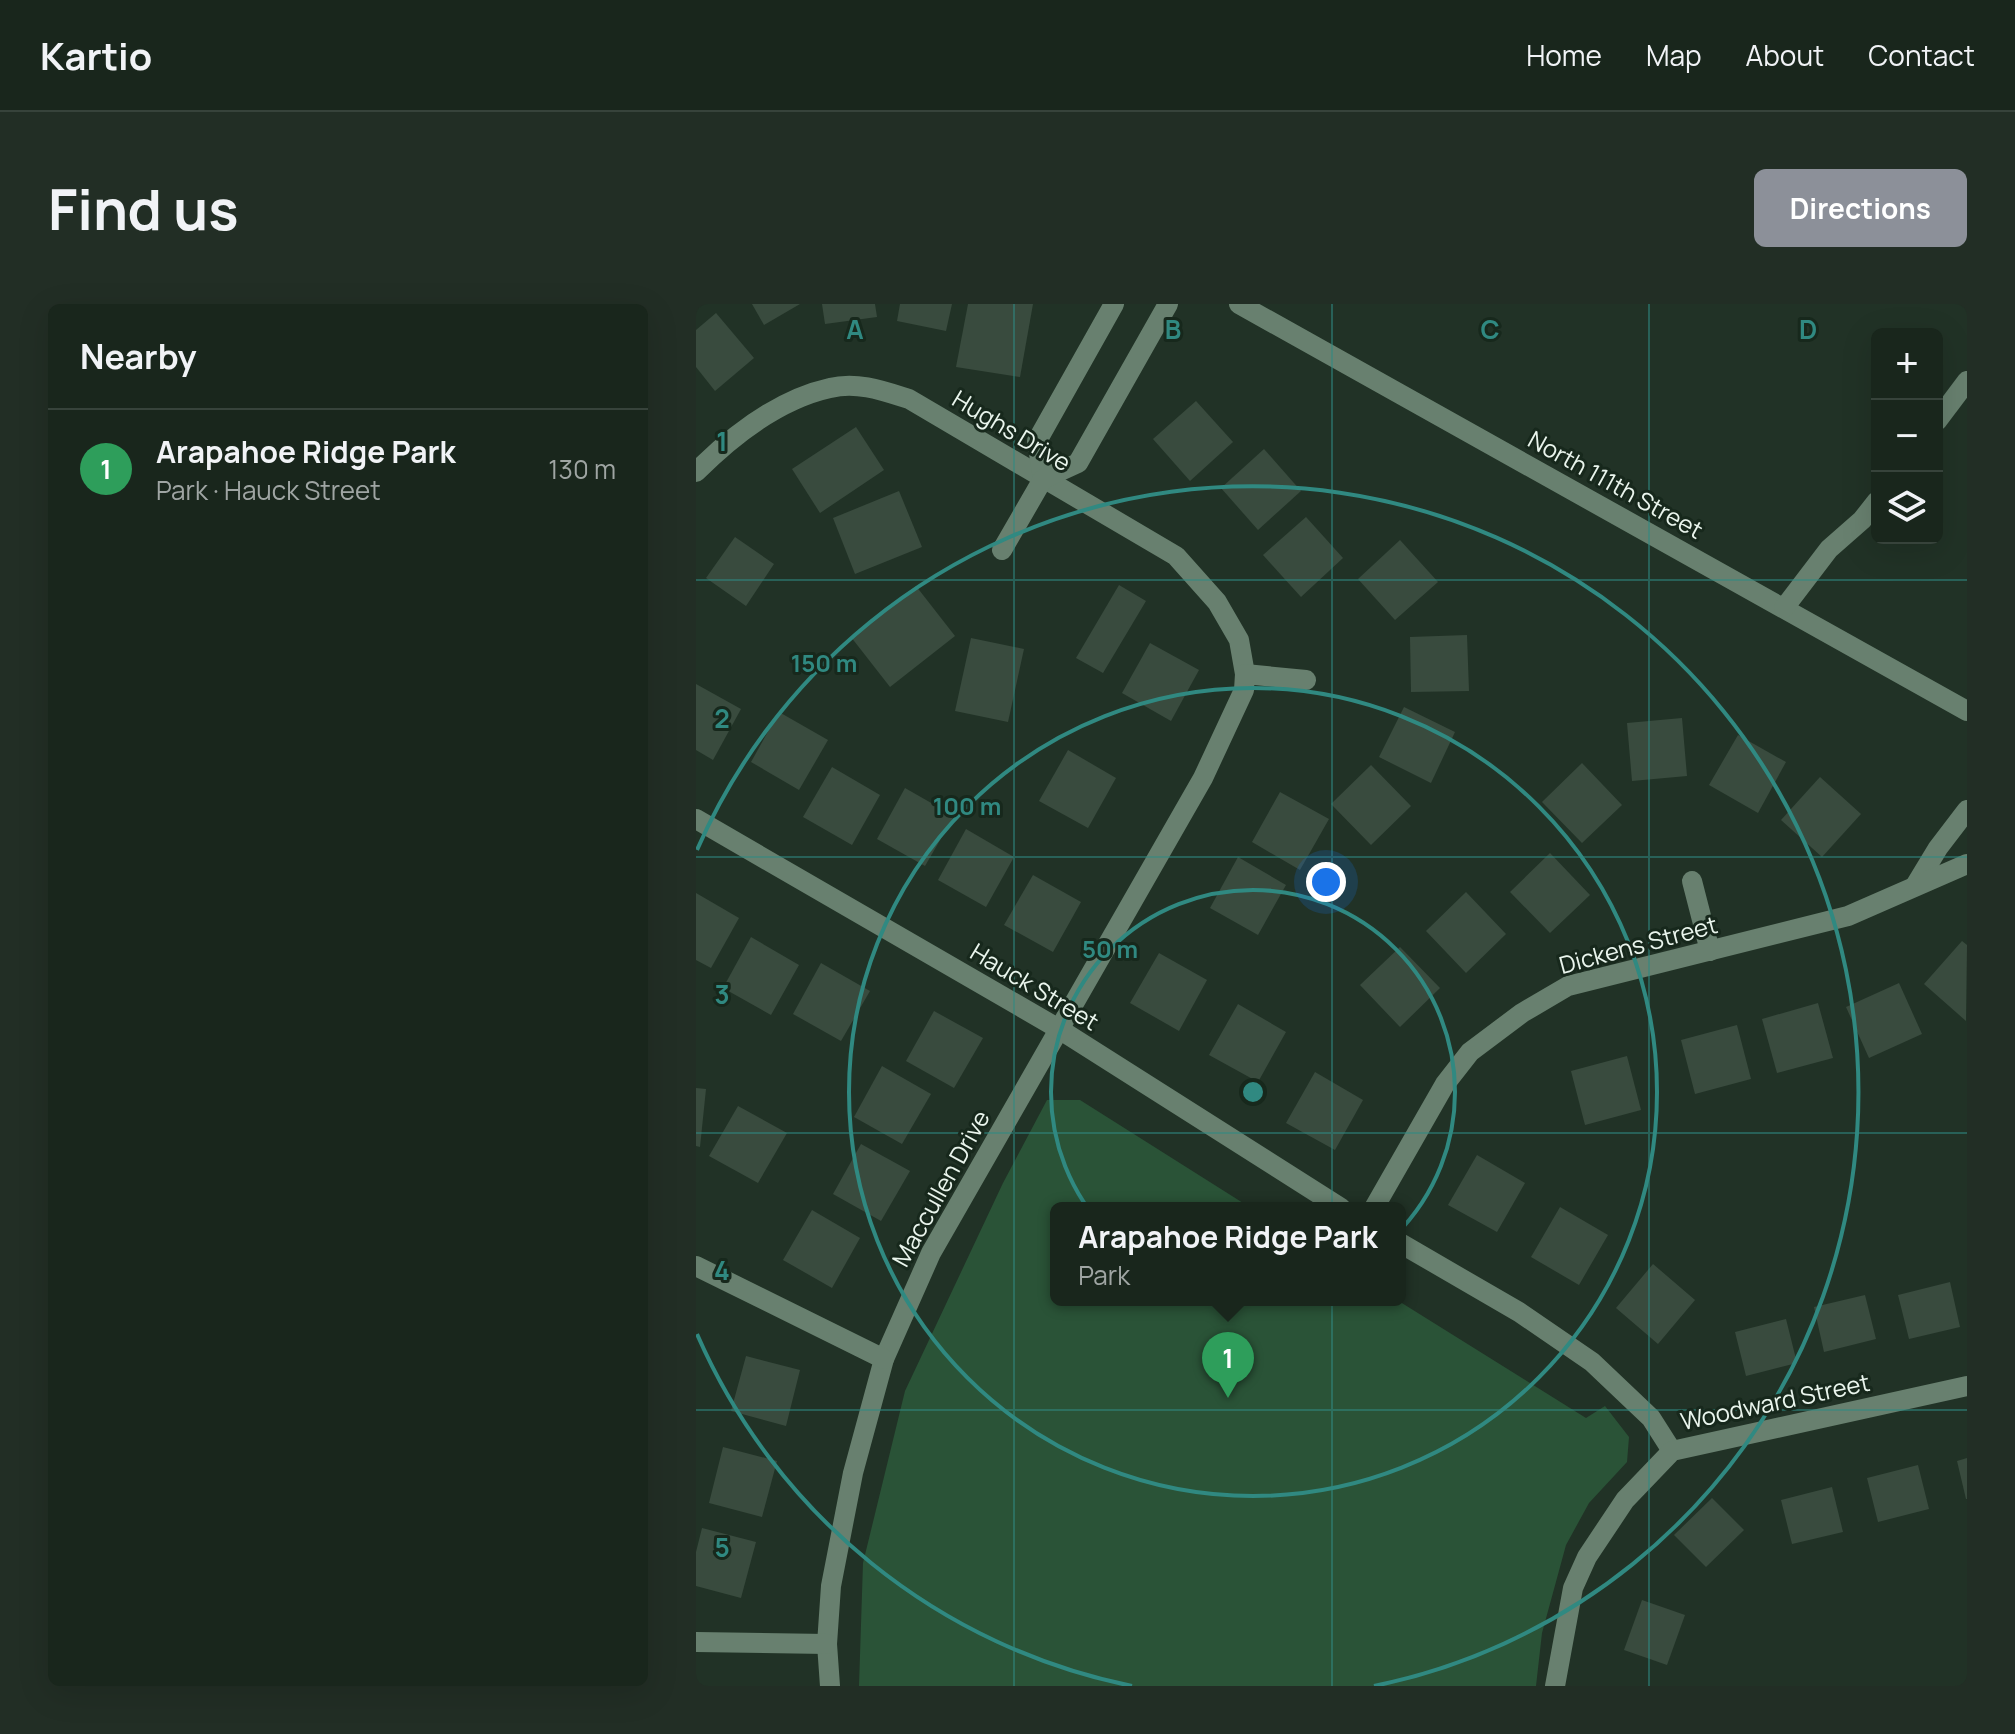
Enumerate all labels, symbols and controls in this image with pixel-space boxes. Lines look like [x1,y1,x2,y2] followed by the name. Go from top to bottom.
[40,29,152,81] text: Kartio
[1526,36,1602,74] text: Home
[1646,36,1702,74] text: Map
[1746,36,1824,74] text: About
[1868,36,1975,74] text: Contact
[1754,169,1967,247] button: Directions
[48,170,239,247] text: Find us
[846,311,864,347] text: A
[1165,311,1181,347] text: B
[1480,311,1500,347] text: C
[1799,311,1817,347] text: D
[1871,328,1943,544] map controls
[1871,328,1943,400] button: +
[80,333,196,379] text: Nearby
[947,382,1077,478] street label: Hughs Drive
[1871,400,1943,472] button: −
[1523,422,1709,546] street label: North 111th Street
[716,423,728,459] text: 1
[156,431,456,472] text: Arapahoe Ridge Park
[100,451,112,487] text: 1
[548,451,616,487] text: 130 m
[156,472,381,508] text: Park · Hauck Street
[1871,472,1943,544] button: layers
[791,646,857,679] text: 150 m
[714,700,730,736] text: 2
[933,789,1001,822] text: 100 m
[1306,862,1346,902] your location
[1555,907,1721,981] street label: Dickens Street
[1082,932,1138,965] text: 50 m
[965,935,1105,1037] street label: Hauck Street
[714,976,730,1012] text: 3
[1239,1078,1267,1106] centre of rings
[883,1104,997,1272] street label: Maccullen Drive
[1050,1202,1406,1306] popup
[1078,1216,1378,1257] text: Arapahoe Ridge Park
[714,1252,730,1288] text: 4
[1078,1257,1130,1293] text: Park
[1202,1332,1254,1398] pin: 1
[1677,1365,1873,1437] street label: Woodward Street
[714,1529,730,1565] text: 5

